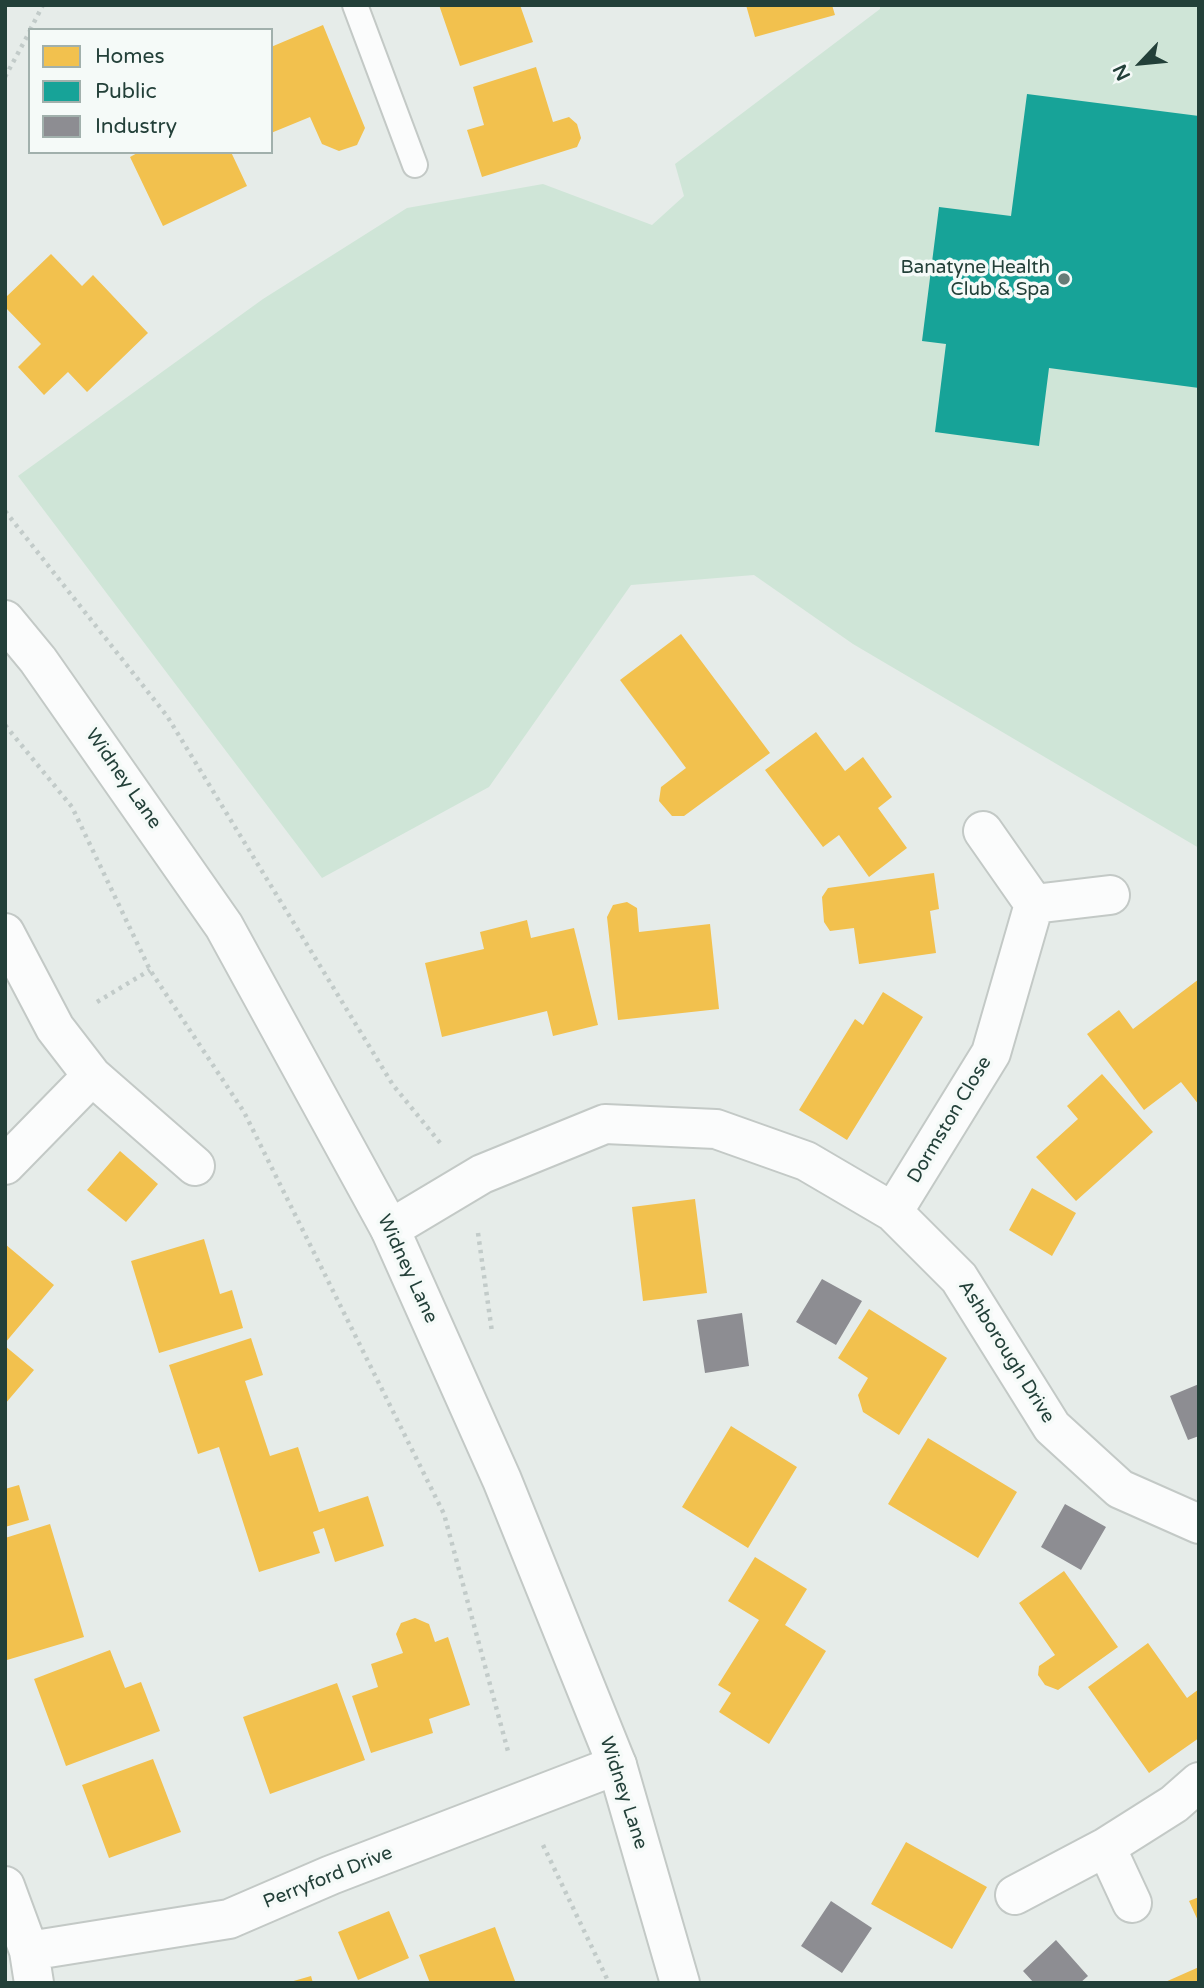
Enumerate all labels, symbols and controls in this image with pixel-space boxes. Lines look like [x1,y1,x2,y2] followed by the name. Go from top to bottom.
[28,28,273,154] legend
[1106,28,1176,98] north arrow
[95,44,165,69] text: Homes
[1109,61,1135,84] text: N
[95,79,157,104] text: Public
[95,114,177,139] text: Industry
[900,257,1050,301] place label: Banatyne Health Club & Spa
[1056,271,1072,287] marker: Banatyne Health Club & Spa
[80,725,166,833] street label: Widney Lane
[903,1053,997,1187] street label: Dormston Close
[372,1211,442,1327] street label: Widney Lane
[953,1276,1059,1428] street label: Ashborough Drive
[594,1734,652,1852] street label: Widney Lane
[260,1842,396,1914] street label: Perryford Drive

